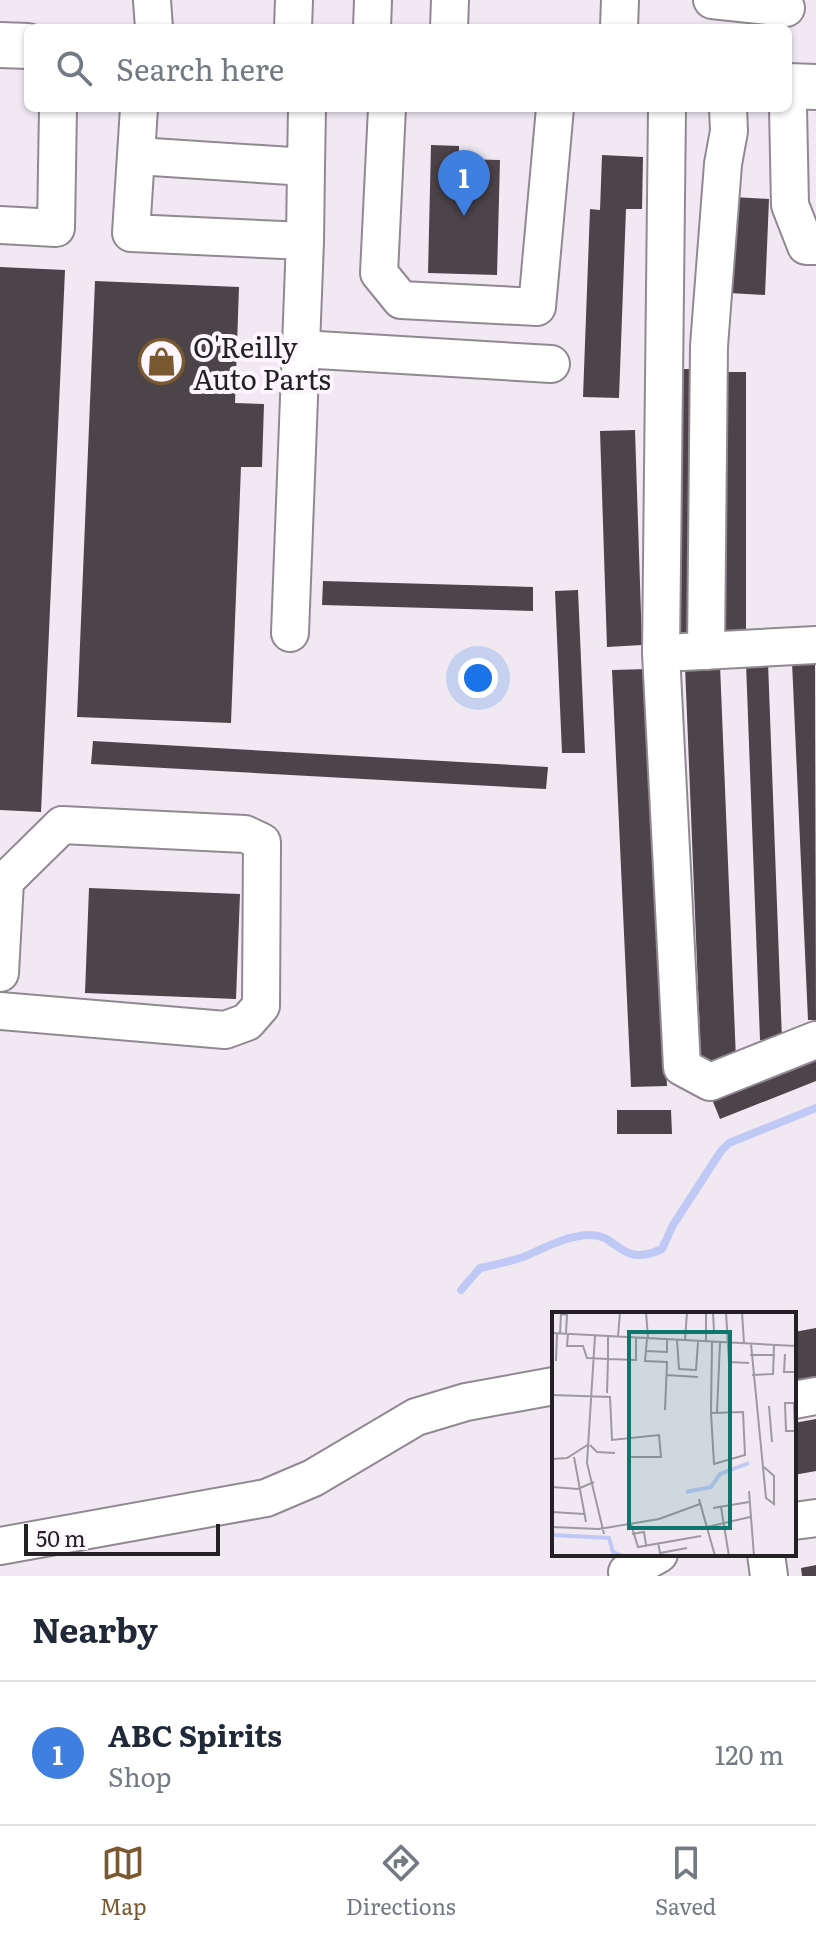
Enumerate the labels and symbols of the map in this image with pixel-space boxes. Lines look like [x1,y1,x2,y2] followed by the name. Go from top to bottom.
[438,150,490,216] pin: 1
[193,325,331,399] place label: O'Reilly Auto Parts
[138,338,186,386] shop icon: O'Reilly Auto Parts
[458,658,498,698] your location
[552,1312,796,1556] inset map
[24,1520,220,1556] scale bar

